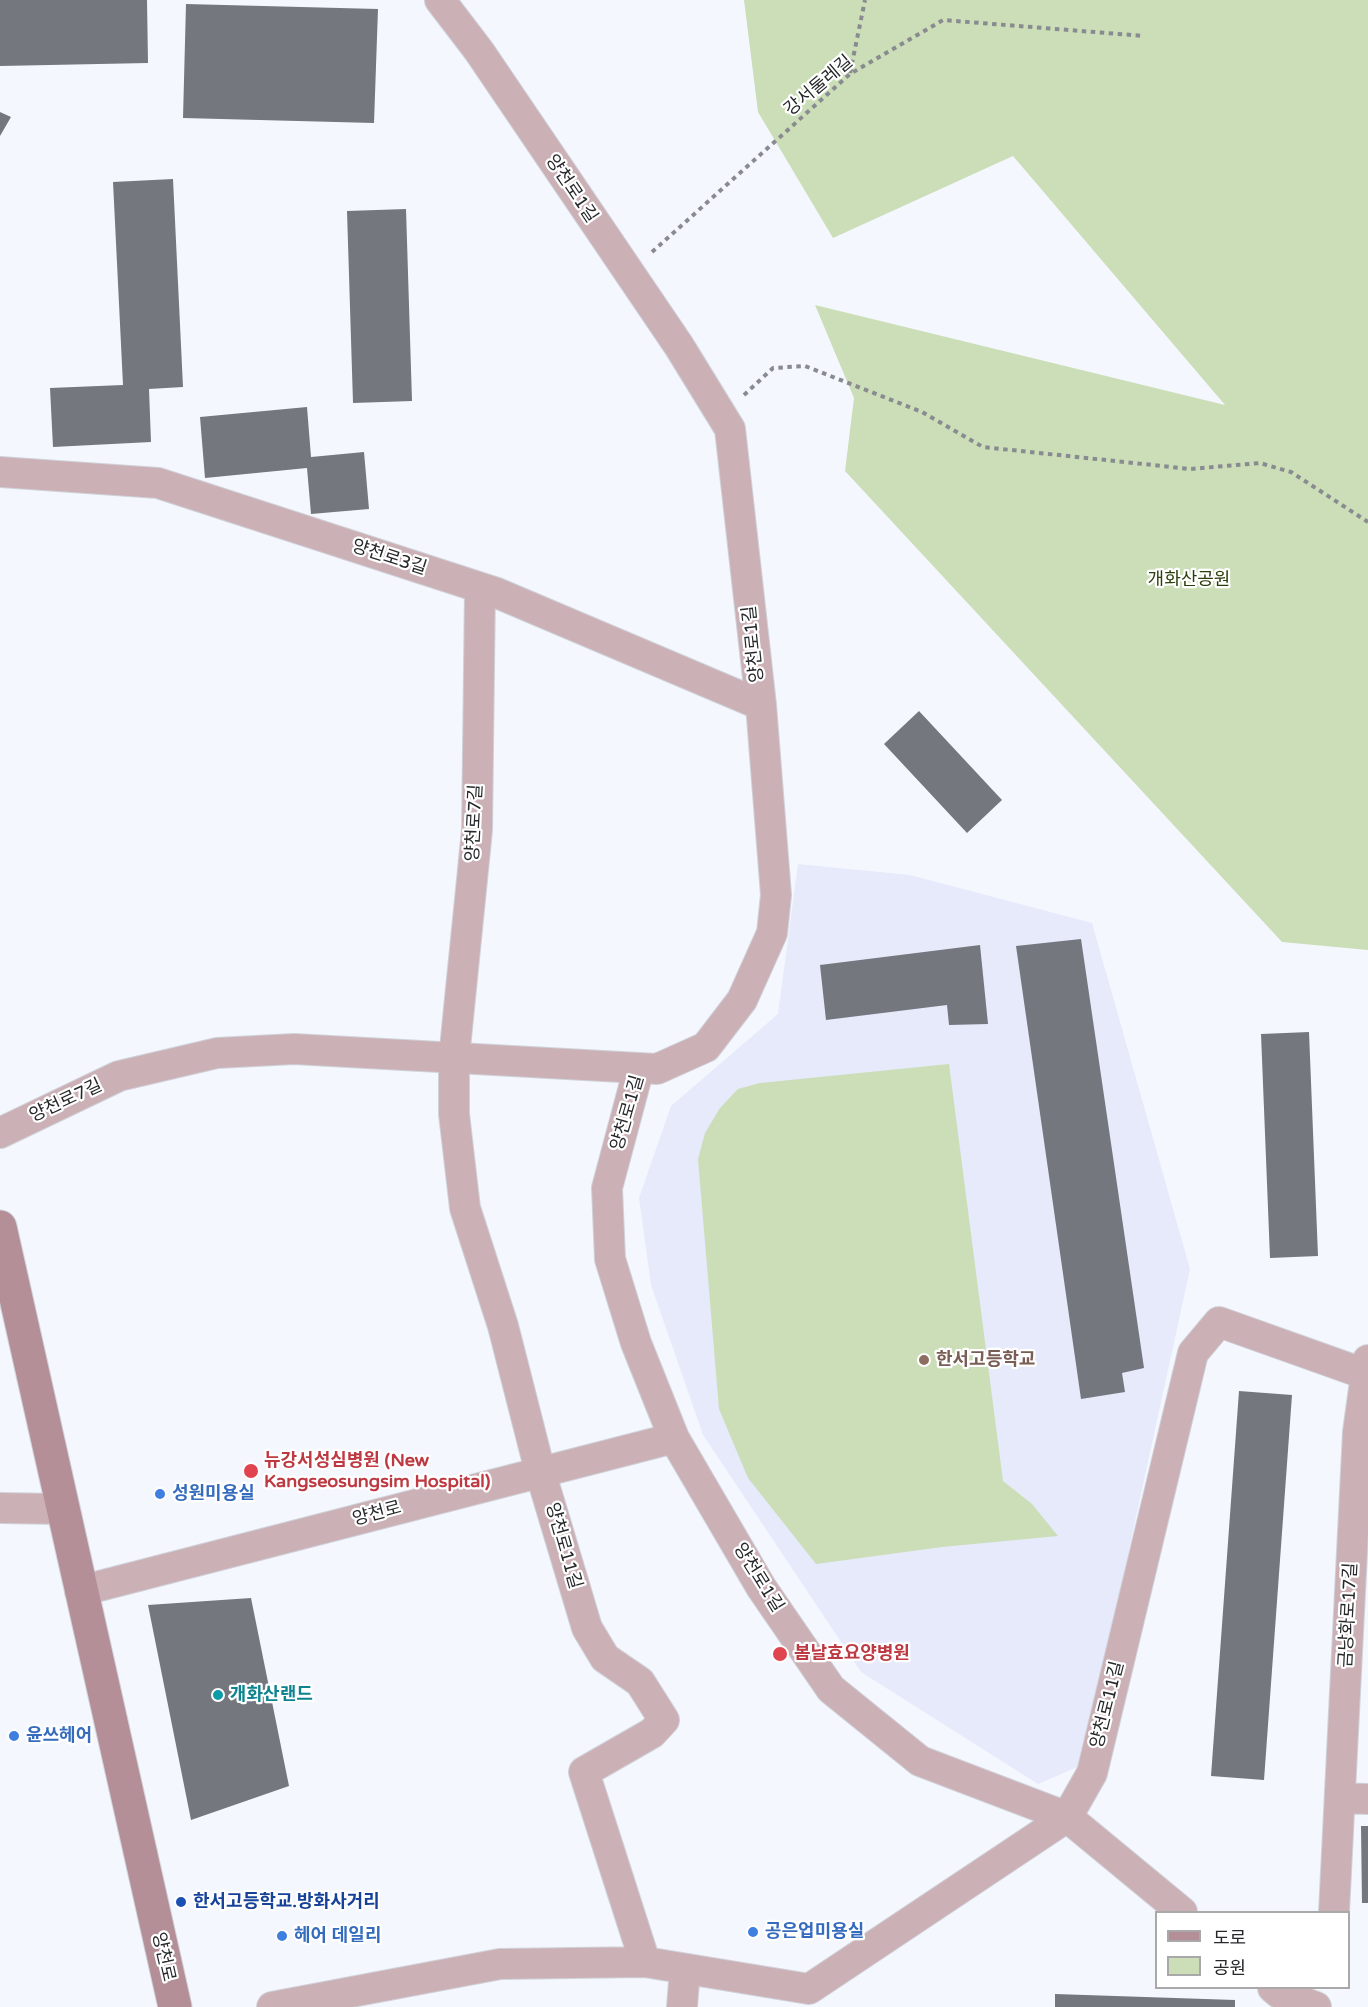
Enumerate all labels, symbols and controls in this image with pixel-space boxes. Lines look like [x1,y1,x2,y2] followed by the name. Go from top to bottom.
[780,51,858,121] street label: 강서둘레길
[540,151,602,227] street label: 양천로1길
[349,536,429,580] street label: 양천로3길
[1148,569,1230,591] park label: 개화산공원
[739,604,769,684] street label: 양천로1길
[462,784,488,862] street label: 양천로7길
[607,1073,649,1153] street label: 양천로1길
[26,1075,106,1127] street label: 양천로7길
[936,1349,1035,1371] place label: 한서고등학교
[917,1353,931,1367] marker: 한서고등학교
[264,1450,490,1492] place label: 뉴강서성심병원 (New Kangseosungsim Hospital)
[242,1462,260,1480] marker: 뉴강서성심병원 (New Kangseosungsim Hospital)
[172,1483,255,1505] place label: 성원미용실
[153,1487,167,1501] marker: 성원미용실
[350,1497,404,1531] street label: 양천로
[540,1500,586,1592] street label: 양천로11길
[728,1539,788,1617] street label: 양천로1길
[1335,1562,1363,1668] street label: 금낭화로17길
[794,1643,910,1665] place label: 봄날효요양병원
[771,1645,789,1663] marker: 봄날효요양병원
[1087,1659,1129,1751] street label: 양천로11길
[230,1684,313,1706] place label: 개화산랜드
[211,1688,225,1702] marker: 개화산랜드
[26,1725,92,1747] place label: 윤쓰헤어
[7,1729,21,1743] marker: 윤쓰헤어
[193,1891,380,1913] place label: 한서고등학교.방화사거리
[174,1895,188,1909] marker: 한서고등학교.방화사거리
[1155,1911,1350,1989] legend
[765,1921,864,1943] place label: 공은업미용실
[294,1925,381,1947] place label: 헤어 데일리
[746,1925,760,1939] marker: 공은업미용실
[1213,1927,1246,1949] text: 도로
[275,1929,289,1943] marker: 헤어 데일리
[147,1930,179,1984] street label: 양천로
[1213,1957,1246,1979] text: 공원

